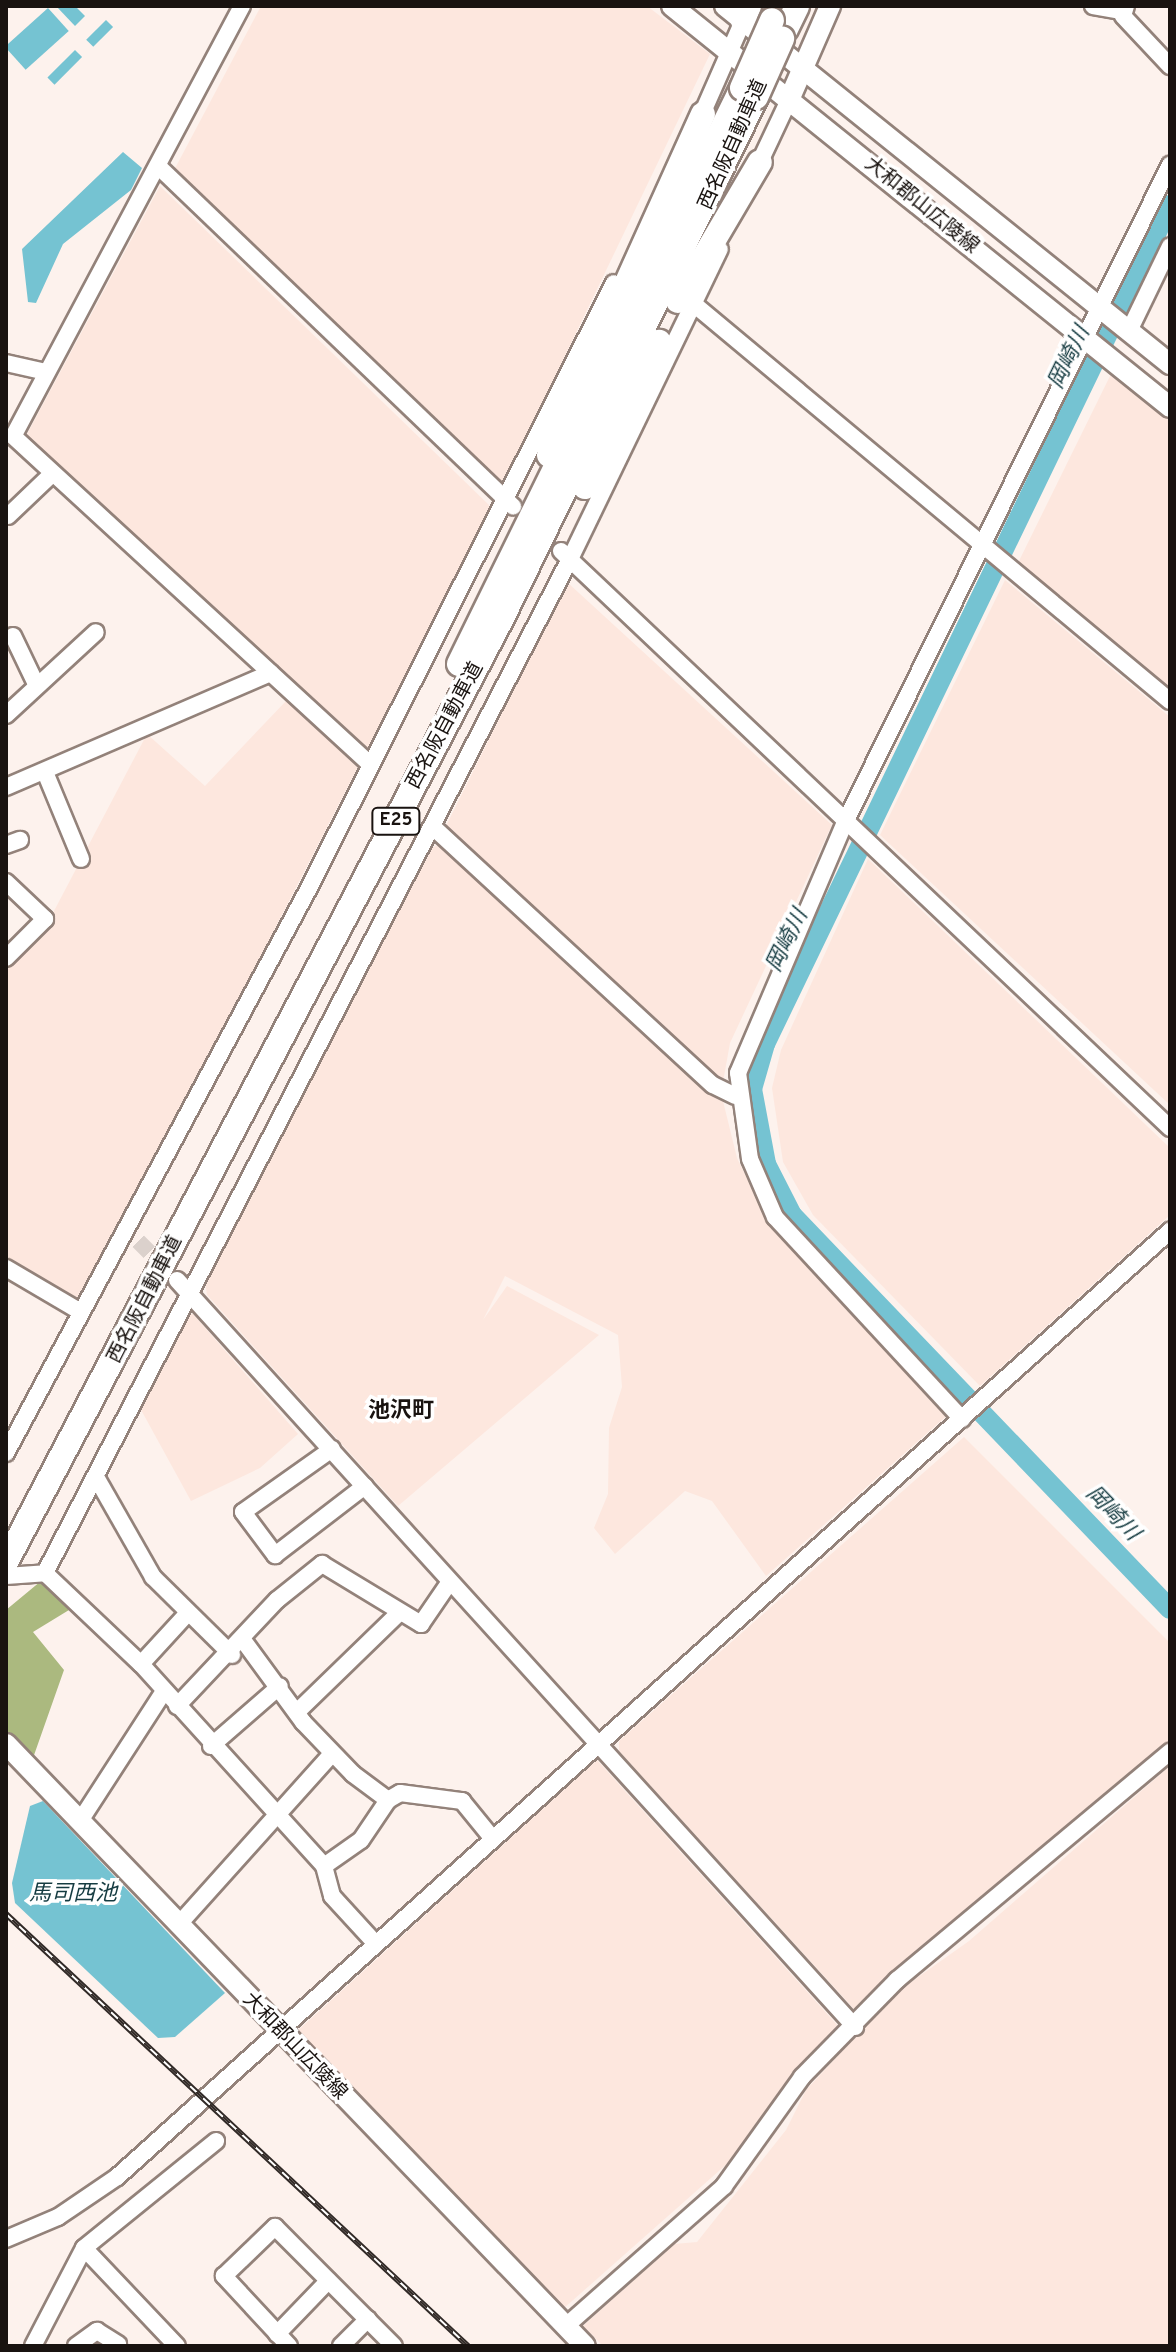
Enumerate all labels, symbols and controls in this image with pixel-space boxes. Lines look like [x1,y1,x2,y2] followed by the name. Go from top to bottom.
[695,76,773,214] street label: 西名阪自動車道
[859,153,983,259] street label: 大和郡山広陵線
[1044,323,1096,393] water label: 岡崎川
[403,659,489,793] street label: 西名阪自動車道
[370,807,422,835] road number: E25
[762,906,814,976] water label: 岡崎川
[104,1232,188,1368] street label: 西名阪自動車道
[368,1399,434,1425] district label: 池沢町
[1080,1481,1144,1547] water label: 岡崎川
[29,1882,117,1908] water label: 馬司西池
[237,1988,351,2106] street label: 大和郡山広陵線

